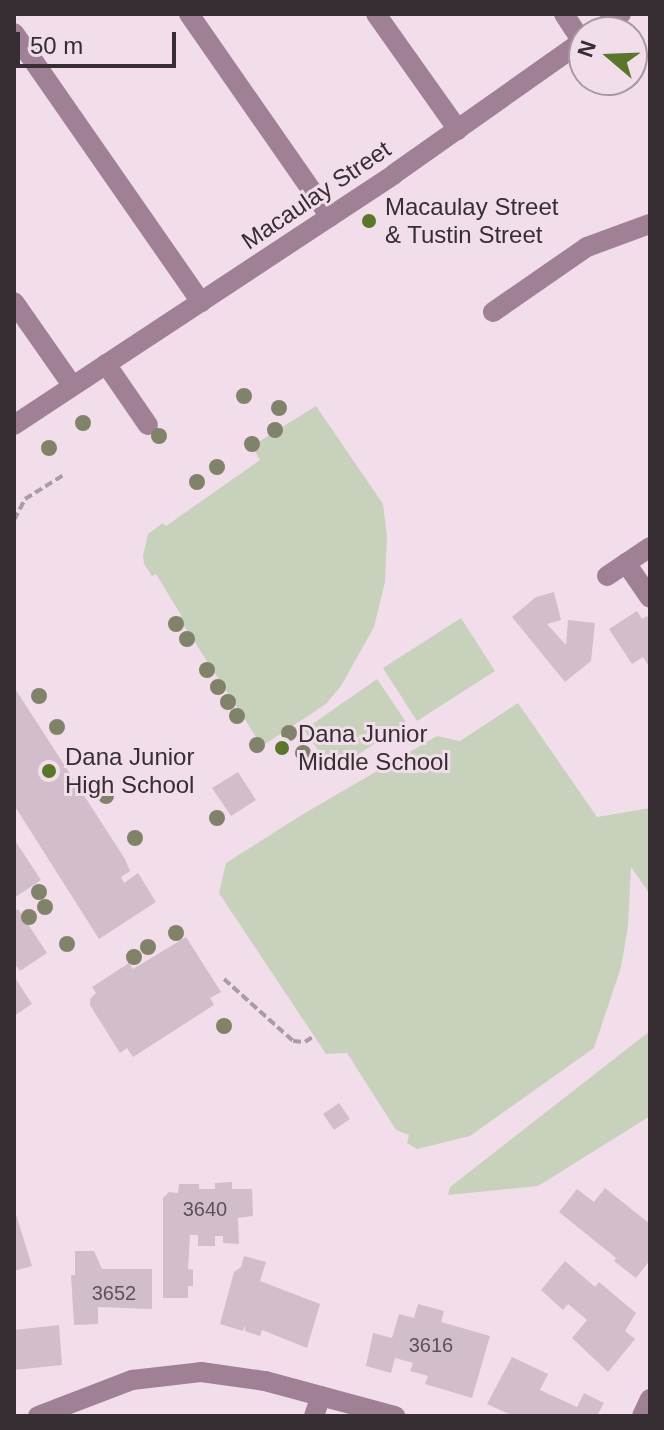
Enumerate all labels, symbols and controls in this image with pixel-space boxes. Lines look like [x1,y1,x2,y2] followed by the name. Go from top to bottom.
[20,16,180,66] scale bar
[568,16,648,96] north arrow
[30,32,83,59] text: 50 m
[572,37,601,60] text: N
[236,135,396,255] street label: Macaulay Street
[385,193,558,249] place label: Macaulay Street & Tustin Street
[360,212,378,230] marker: Macaulay Street & Tustin Street
[298,720,449,776] place label: Dana Junior Middle School
[273,739,291,757] marker: Dana Junior Middle School
[65,743,194,799] place label: Dana Junior High School
[40,762,58,780] marker: Dana Junior High School
[183,1197,227,1221] house number: 3640
[92,1281,136,1305] house number: 3652
[409,1333,453,1357] house number: 3616

